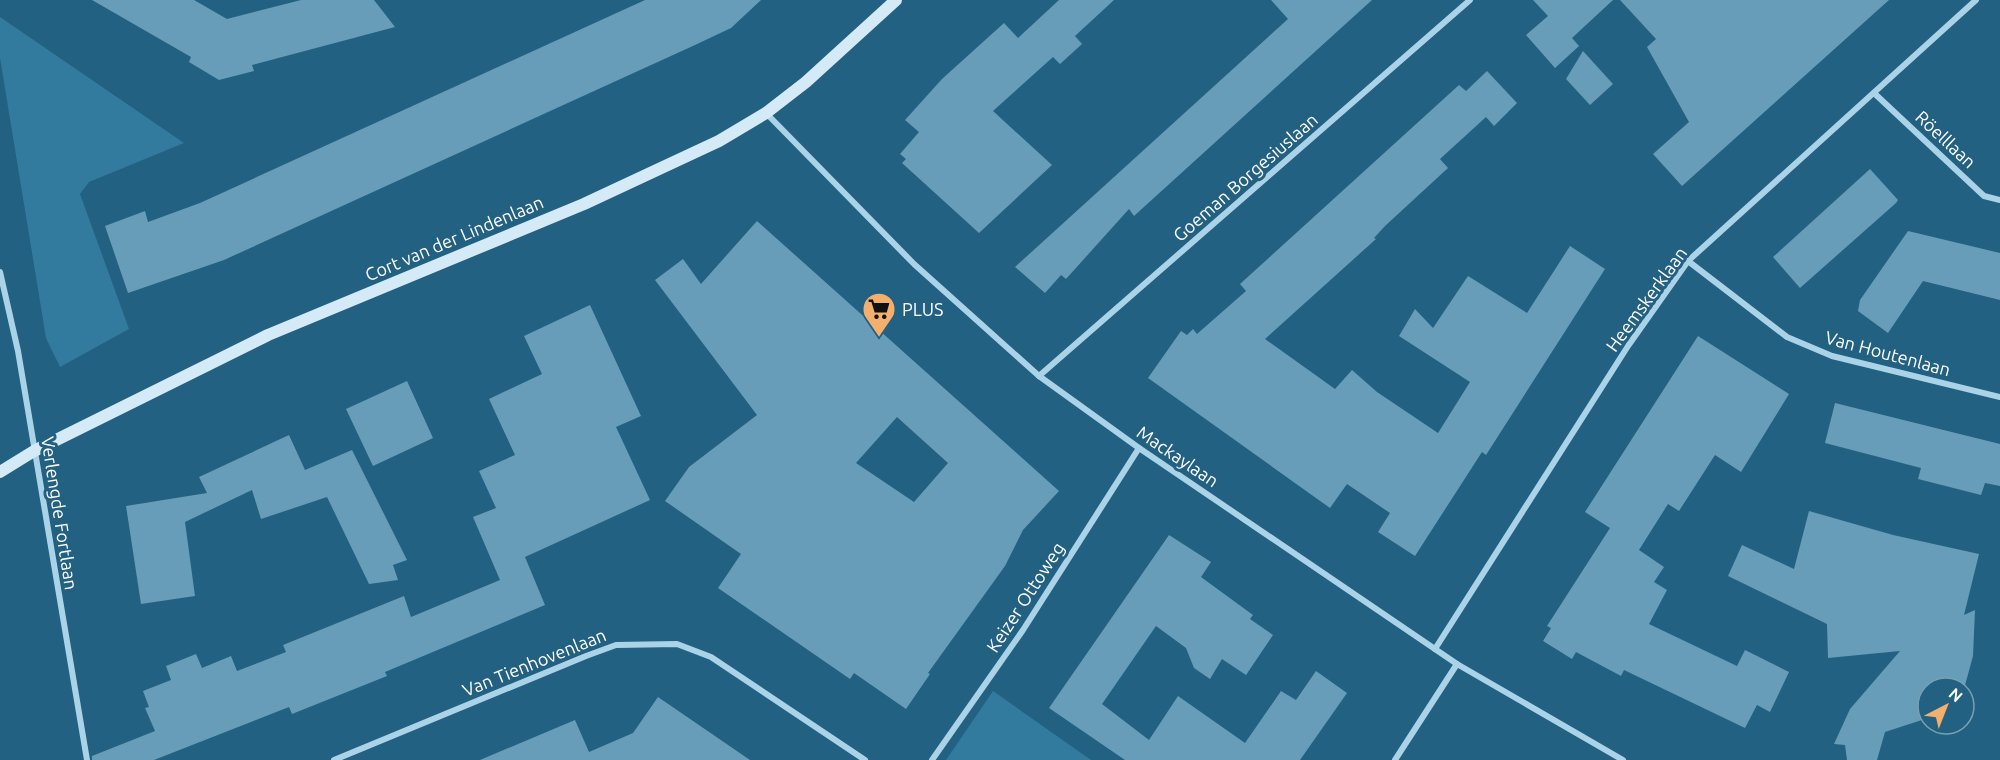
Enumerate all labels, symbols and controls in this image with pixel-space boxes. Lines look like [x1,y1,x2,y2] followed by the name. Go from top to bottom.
[1912,106,1980,172] street label: Röelllaan
[1169,109,1321,245] street label: Goeman Borgesiuslaan
[362,191,546,285] street label: Cort van der Lindenlaan
[1601,243,1691,355] street label: Heemskerklaan
[861,291,897,338] supermarket icon: PLUS
[902,299,944,319] place label: PLUS
[1823,327,1953,379] street label: Van Houtenlaan
[1134,421,1222,491] street label: Mackaylaan
[38,435,82,591] street label: Verlengde Fortlaan
[982,538,1068,656] street label: Keizer Ottoweg
[459,624,609,700] street label: Van Tienhovenlaan
[1916,676,1976,736] north arrow
[1946,684,1966,706] text: N

